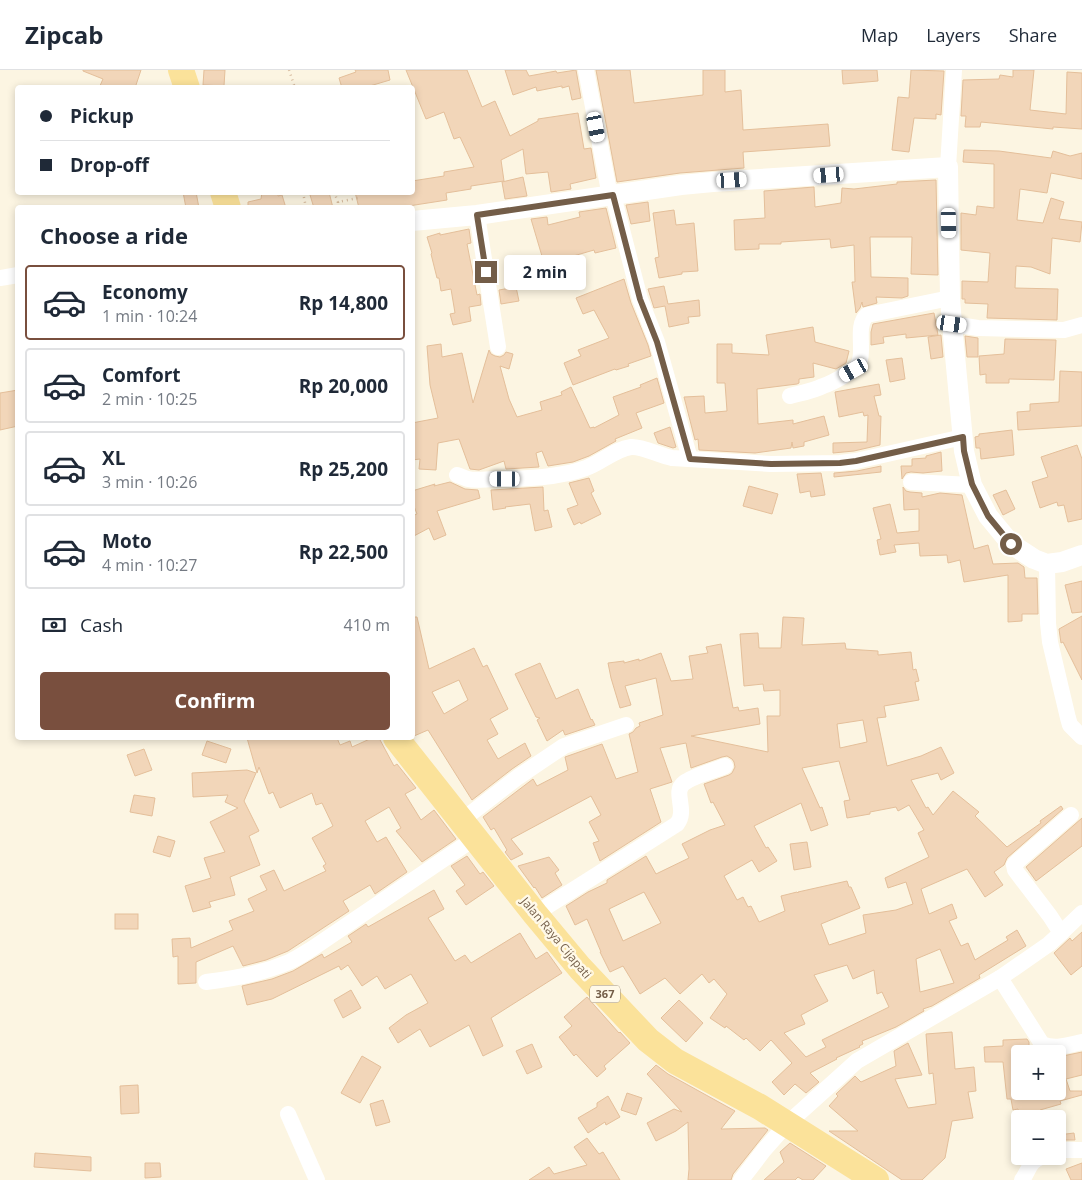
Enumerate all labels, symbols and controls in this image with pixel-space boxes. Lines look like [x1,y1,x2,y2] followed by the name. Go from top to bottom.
[25,18,103,51] text: Zipcab
[861,23,898,47] text: Map
[926,23,981,47] text: Layers
[1009,23,1057,47] text: Share
[70,103,134,129] text: Pickup
[585,111,606,143] car
[70,152,149,178] text: Drop-off
[813,166,844,184] car
[716,172,747,188] car
[941,208,956,238] car
[40,220,188,250] text: Choose a ride
[504,254,586,290] callout: 2 min
[475,261,497,283] route end
[523,261,567,283] text: 2 min
[102,279,188,305] text: Economy
[42,280,87,325] icon: car
[299,290,388,316] text: Rp 14,800
[102,305,197,327] text: 1 min · 10:24
[936,314,967,334] car
[837,356,870,384] car
[102,362,181,388] text: Comfort
[42,363,87,408] icon: car
[299,373,388,399] text: Rp 20,000
[102,388,197,410] text: 2 min · 10:25
[102,445,125,471] text: XL
[42,446,87,491] icon: car
[299,456,388,482] text: Rp 25,200
[102,471,197,493] text: 3 min · 10:26
[490,472,520,487] car
[102,528,152,554] text: Moto
[42,529,87,574] icon: car
[1000,533,1022,555] route start
[299,539,388,565] text: Rp 22,500
[102,554,197,576] text: 4 min · 10:27
[40,611,68,639] icon: cash
[80,612,123,638] text: Cash
[344,614,390,636] text: 410 m
[40,672,390,730] button: Confirm
[517,893,596,982] street label: Jalan Raya Cijapati
[590,986,620,1002] road number: 367
[1011,1045,1066,1165] map controls
[1011,1045,1066,1100] button: +
[1011,1110,1066,1165] button: −

